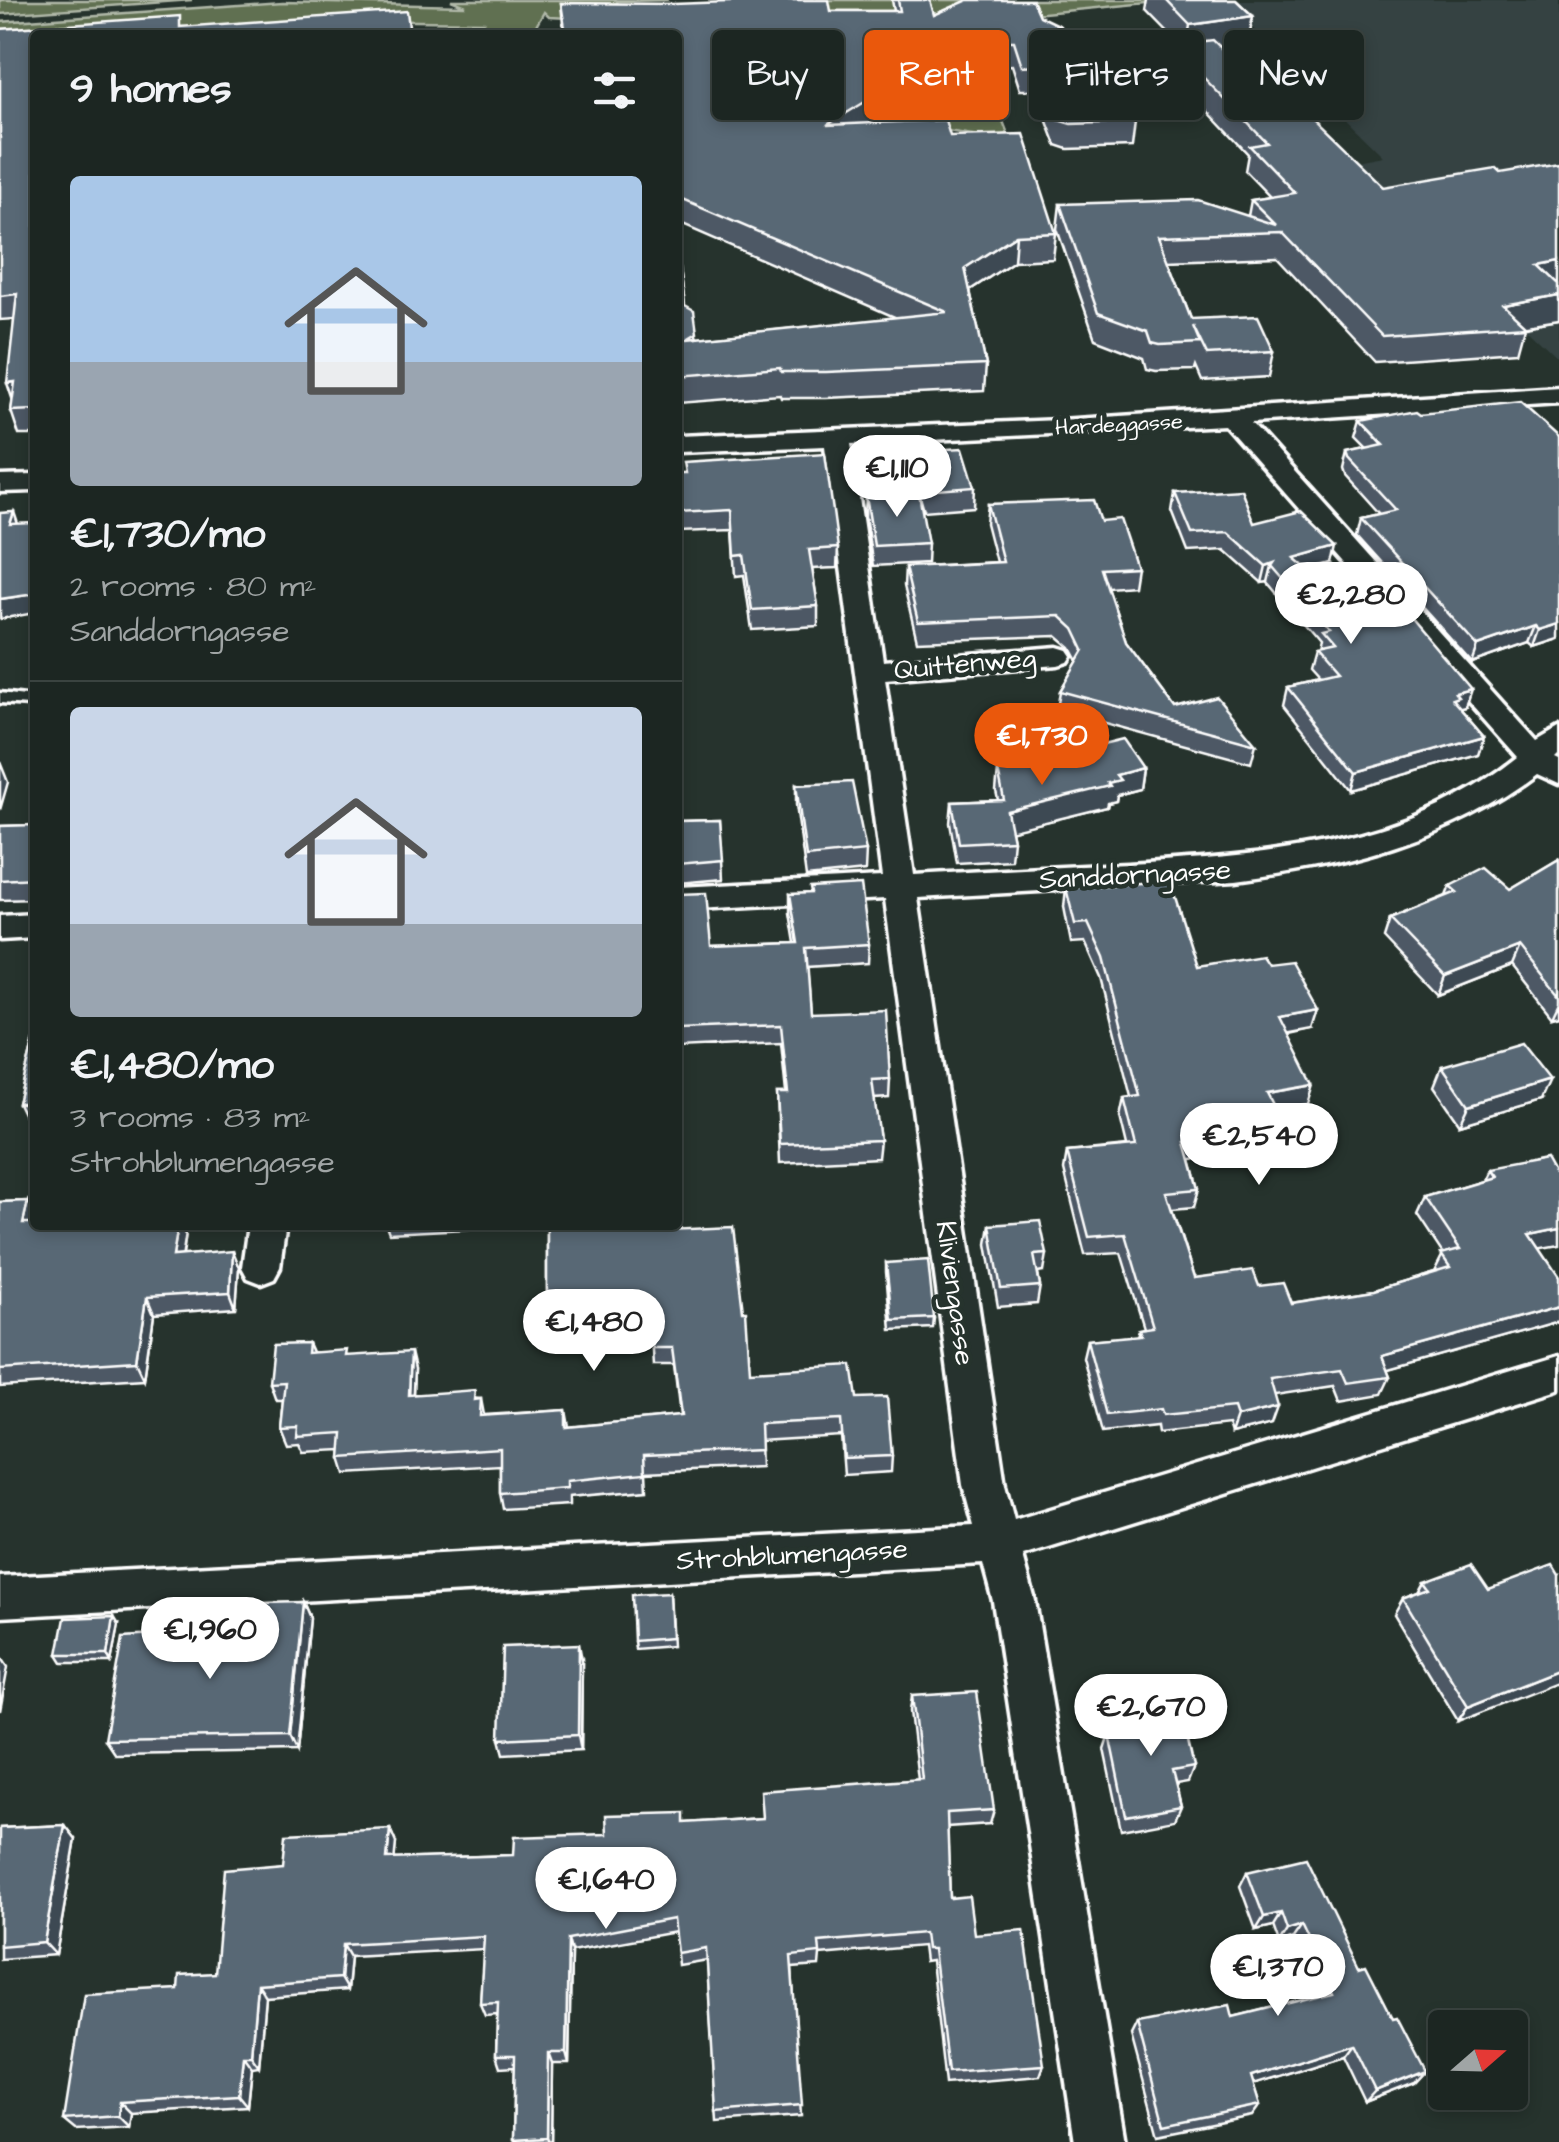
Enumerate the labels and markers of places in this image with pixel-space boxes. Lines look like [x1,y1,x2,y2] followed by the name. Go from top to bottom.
[816,435,978,520] pin: €1,110
[1270,562,1432,647] pin: €2,280
[961,703,1123,788] pin: €1,730
[1178,1103,1340,1188] pin: €2,540
[513,1289,675,1374] pin: €1,480
[129,1597,291,1682] pin: €1,960
[1070,1674,1232,1759] pin: €2,670
[525,1847,687,1932] pin: €1,640
[1197,1934,1359,2019] pin: €1,370

